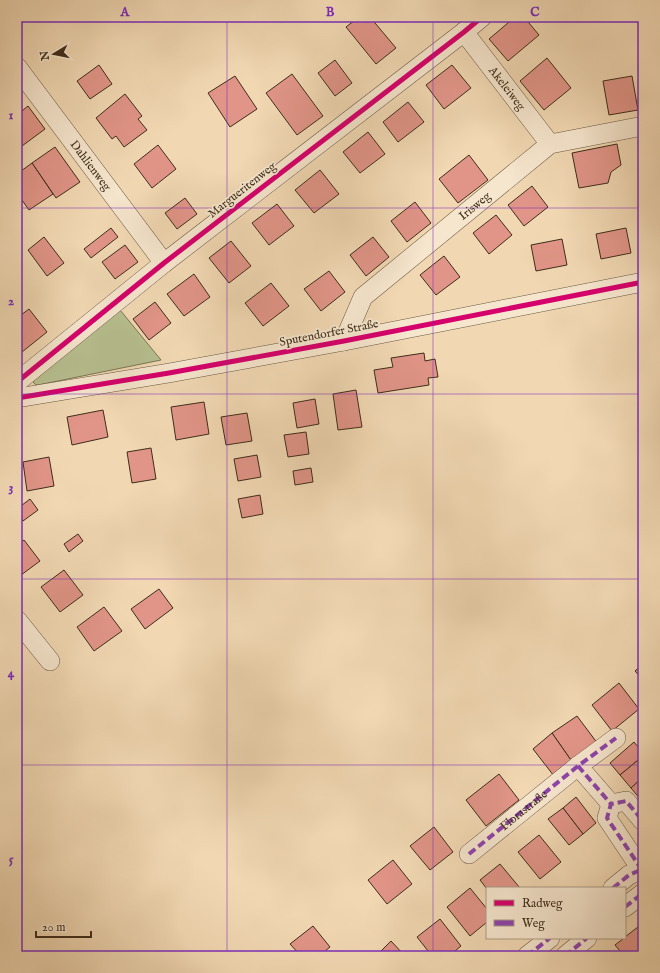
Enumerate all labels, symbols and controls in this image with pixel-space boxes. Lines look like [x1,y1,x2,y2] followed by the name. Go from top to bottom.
[120,4,131,21] text: A
[326,4,335,21] text: B
[530,4,540,21] text: C
[34,34,74,74] north arrow
[37,49,53,62] text: N
[485,62,529,114] street label: Akeleiweg
[9,107,14,124] text: 1
[67,137,115,194] street label: Dahlienweg
[205,158,279,221] street label: Margueritenweg
[455,188,494,223] street label: Irisweg
[8,293,14,310] text: 2
[278,316,380,351] street label: Sputendorfer Straße
[9,479,14,496] text: 3
[8,665,15,682] text: 4
[497,786,551,834] street label: Florastraße
[9,851,14,868] text: 5
[486,887,626,939] legend
[522,896,563,911] text: Radweg
[36,913,91,939] scale bar
[522,916,545,931] text: Weg
[42,920,65,935] text: 20 m

